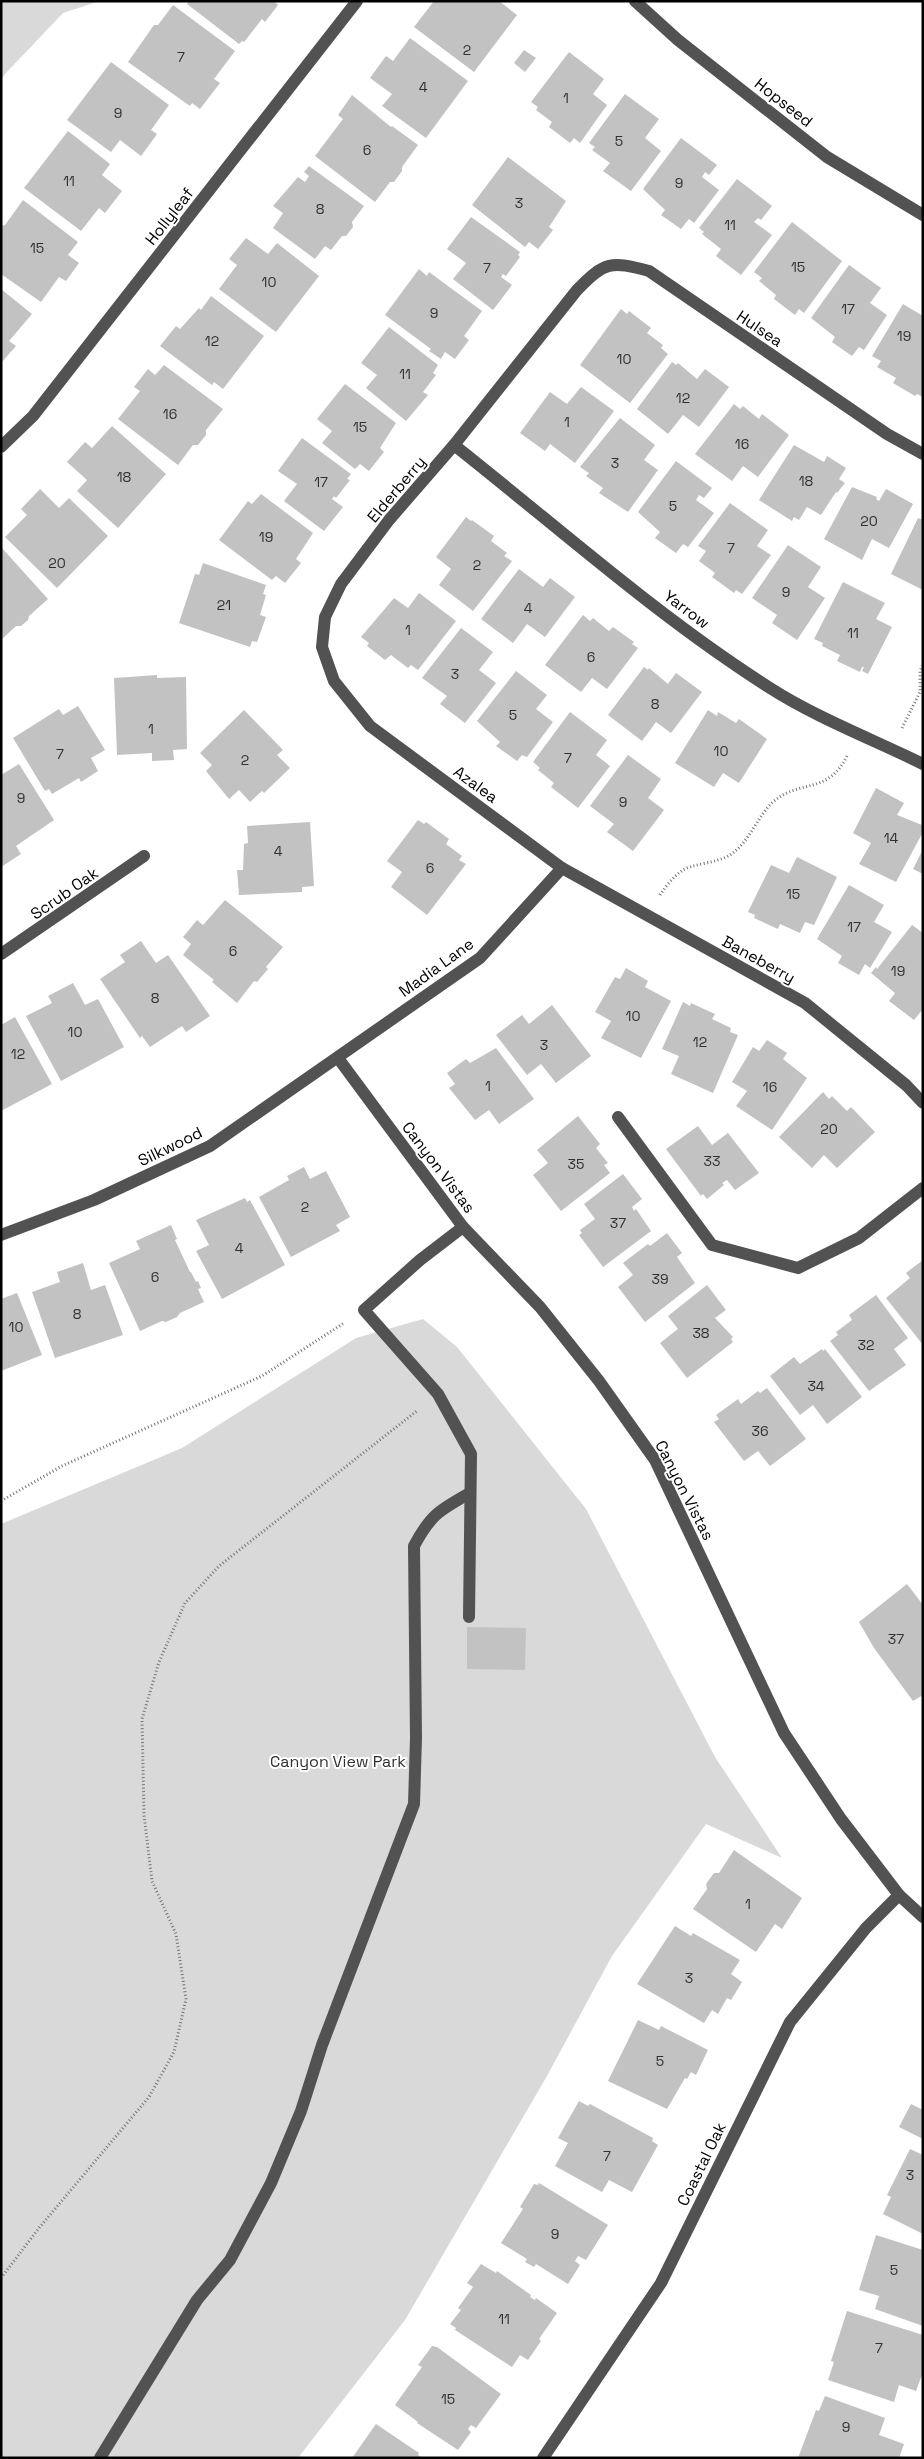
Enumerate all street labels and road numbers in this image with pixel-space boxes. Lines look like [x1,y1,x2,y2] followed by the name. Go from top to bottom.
[750,73,817,132] street label: Hopseed
[140,183,198,249] street label: Hollyleaf
[733,305,787,351] street label: Hulsea
[363,452,430,527] street label: Elderberry
[660,585,714,633] street label: Yarrow
[449,761,502,808] street label: Azalea
[26,862,103,924] street label: Scrub Oak
[718,931,799,988] street label: Baneberry
[395,933,478,1002] street label: Madia Lane
[397,1117,480,1217] street label: Canyon Vistas
[135,1122,206,1171] street label: Silkwood
[650,1437,719,1544] street label: Canyon Vistas
[672,2119,731,2210] street label: Coastal Oak

